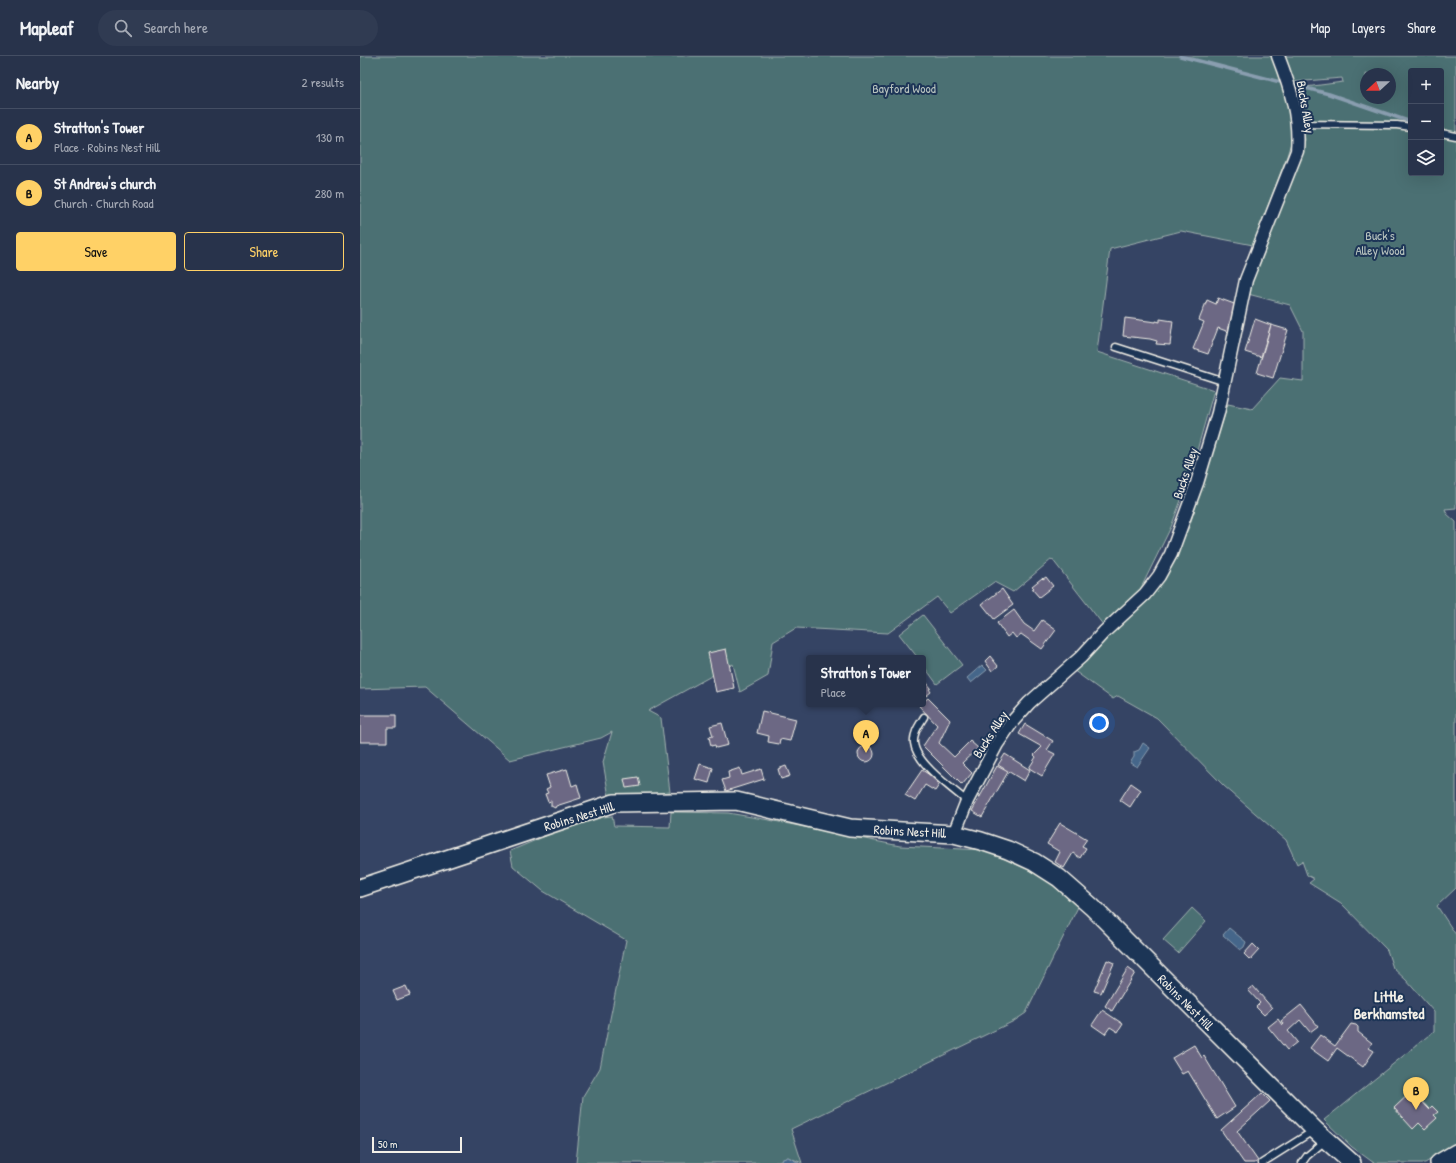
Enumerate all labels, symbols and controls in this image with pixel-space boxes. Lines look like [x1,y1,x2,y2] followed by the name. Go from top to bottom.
[98,10,378,46] search box
[20,15,74,41] text: Mapleaf
[112,17,134,39] icon: search
[144,17,208,38] text: Search here
[1310,18,1330,37] text: Map
[1352,18,1385,37] text: Layers
[1407,18,1436,37] text: Share
[1360,68,1396,104] north arrow
[1408,68,1444,176] map controls
[1408,68,1444,104] button: +
[16,71,59,94] text: Nearby
[302,73,344,91] text: 2 results
[872,79,936,97] park label: Bayford Wood
[1293,79,1320,135] street label: Bucks Alley
[1408,104,1444,140] button: −
[54,117,144,138] text: Stratton's Tower
[26,128,32,146] text: A
[316,128,344,146] text: 130 m
[54,138,160,156] text: Place · Robins Nest Hill
[1408,140,1444,176] button: layers
[54,173,156,194] text: St Andrew's church
[26,184,32,202] text: B
[315,184,344,202] text: 280 m
[54,194,153,212] text: Church · Church Road
[1355,226,1405,259] park label: Buck's Alley Wood
[16,232,176,271] button: Save
[184,232,344,271] button: Share
[1168,445,1202,501] street label: Bucks Alley
[806,655,926,707] popup
[821,662,911,683] text: Stratton's Tower
[821,683,846,701] text: Place
[968,707,1012,761] street label: Bucks Alley
[1089,713,1109,733] your location
[853,720,879,753] pin: A
[542,797,617,835] street label: Robins Nest Hill
[873,820,947,842] street label: Robins Nest Hill
[1154,970,1218,1034] street label: Robins Nest Hill
[1354,986,1425,1024] district label: Little Berkhamsted
[1403,1077,1429,1110] pin: B
[372,1135,462,1154] scale bar
[378,1137,398,1151] text: 50 m

